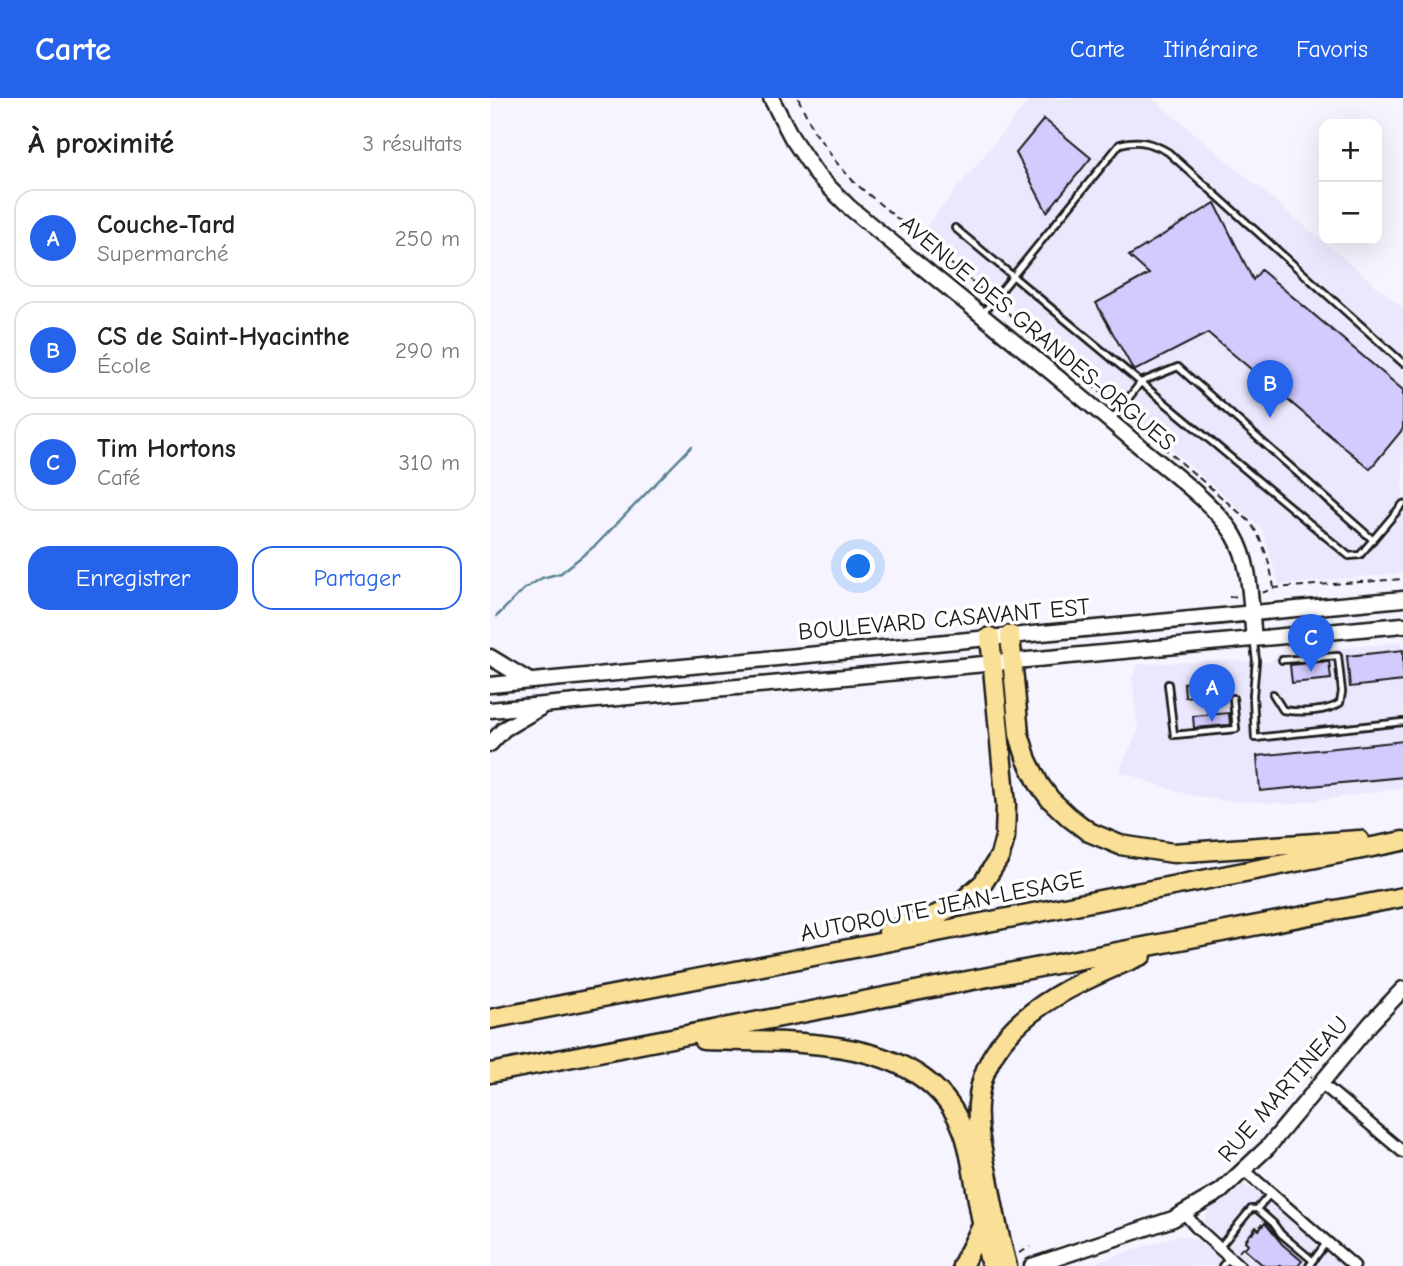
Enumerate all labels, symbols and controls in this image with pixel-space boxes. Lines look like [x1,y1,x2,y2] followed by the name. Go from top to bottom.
[35,30,111,68] text: Carte
[1070,35,1125,63] text: Carte
[1163,35,1258,63] text: Itinéraire
[1296,35,1368,63] text: Favoris
[1319,119,1382,245] map controls
[1319,119,1382,182] button: +
[28,126,174,161] text: À proximité
[362,130,462,157] text: 3 résultats
[1319,182,1382,245] button: −
[97,210,235,240] text: Couche-Tard
[895,210,1181,456] street label: AVENUE DES GRANDES-ORGUES
[47,225,59,252] text: A
[395,225,460,252] text: 250 m
[97,240,229,267] text: Supermarché
[97,322,350,352] text: CS de Saint-Hyacinthe
[46,337,60,364] text: B
[395,337,460,364] text: 290 m
[97,352,151,379] text: École
[1247,360,1293,418] pin: B
[97,434,236,464] text: Tim Hortons
[46,449,60,476] text: C
[399,449,460,476] text: 310 m
[97,464,140,491] text: Café
[28,546,238,610] button: Enregistrer
[252,546,462,610] button: Partager
[841,549,875,583] your location
[797,592,1092,646] street label: BOULEVARD CASAVANT EST
[1288,614,1334,672] pin: C
[1189,664,1235,722] pin: A
[798,865,1086,947] street label: AUTOROUTE JEAN-LESAGE
[1212,1010,1354,1168] street label: RUE MARTINEAU

